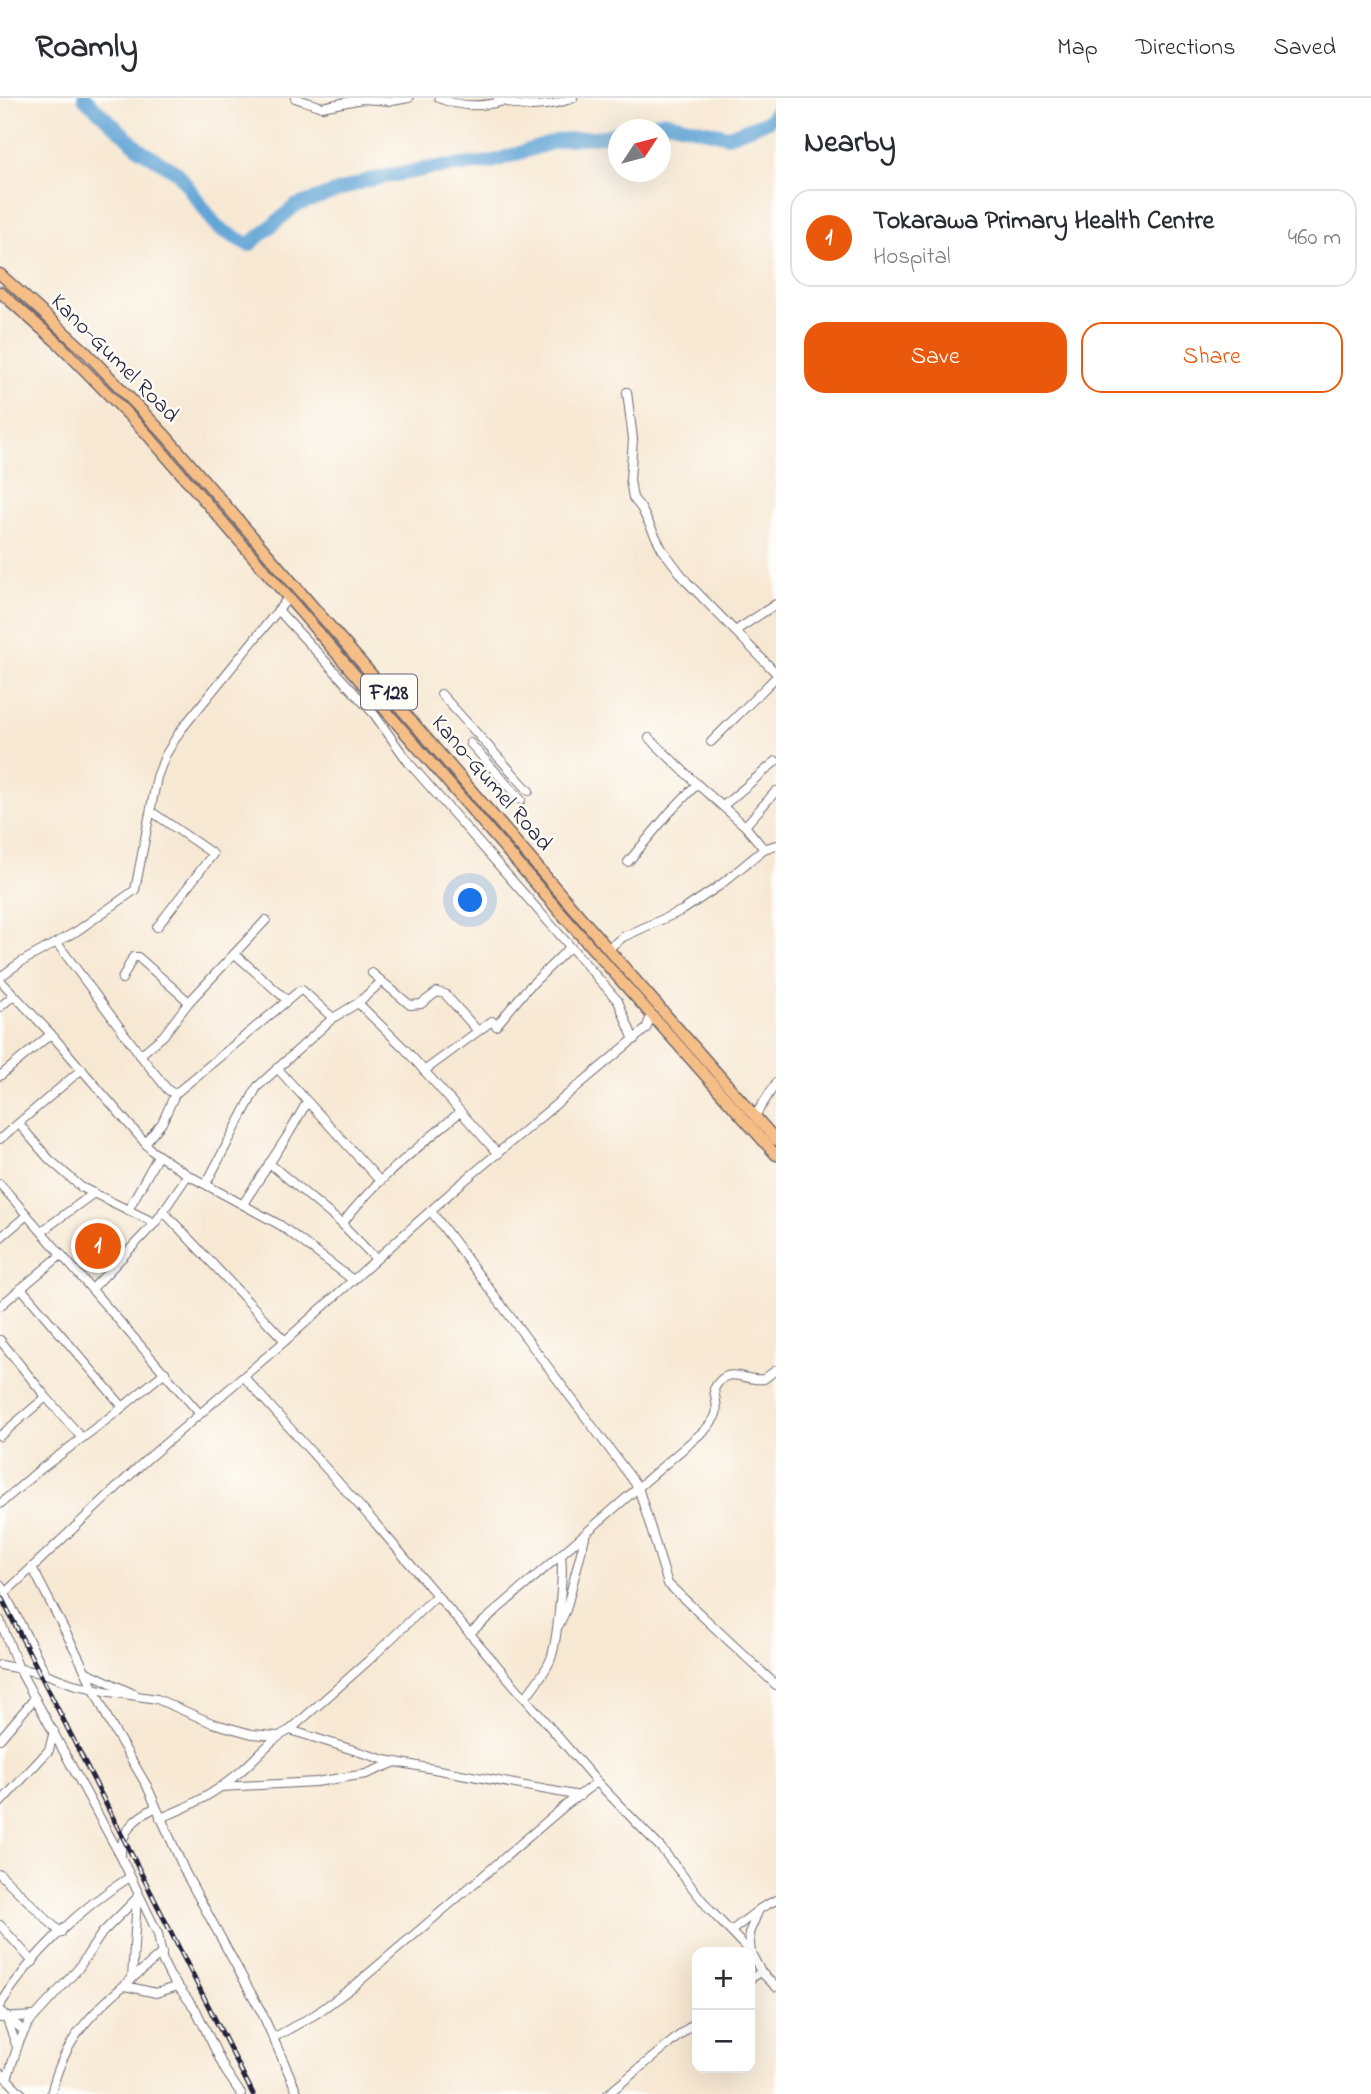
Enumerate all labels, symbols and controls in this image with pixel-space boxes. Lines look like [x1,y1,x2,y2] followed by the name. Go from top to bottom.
[35,24,138,72] text: Roamly
[1057,31,1098,66] text: Map
[1136,31,1235,66] text: Directions
[1273,31,1336,66] text: Saved
[608,119,671,182] north arrow
[804,122,896,166] text: Nearby
[873,203,1214,241] text: Tokarawa Primary Health Centre
[825,222,833,255] text: 1
[1288,222,1341,255] text: 460 m
[873,241,951,274] text: Hospital
[42,287,186,431] street label: Kano-Gumel Road
[804,322,1067,393] button: Save
[1081,322,1343,393] button: Share
[361,674,417,710] road number: F128
[423,708,560,859] street label: Kano-Gumel Road
[453,883,487,917] your location
[75,1220,121,1272] pin: 1
[692,1947,755,2073] map controls
[692,1947,755,2010] button: +
[692,2010,755,2073] button: −

